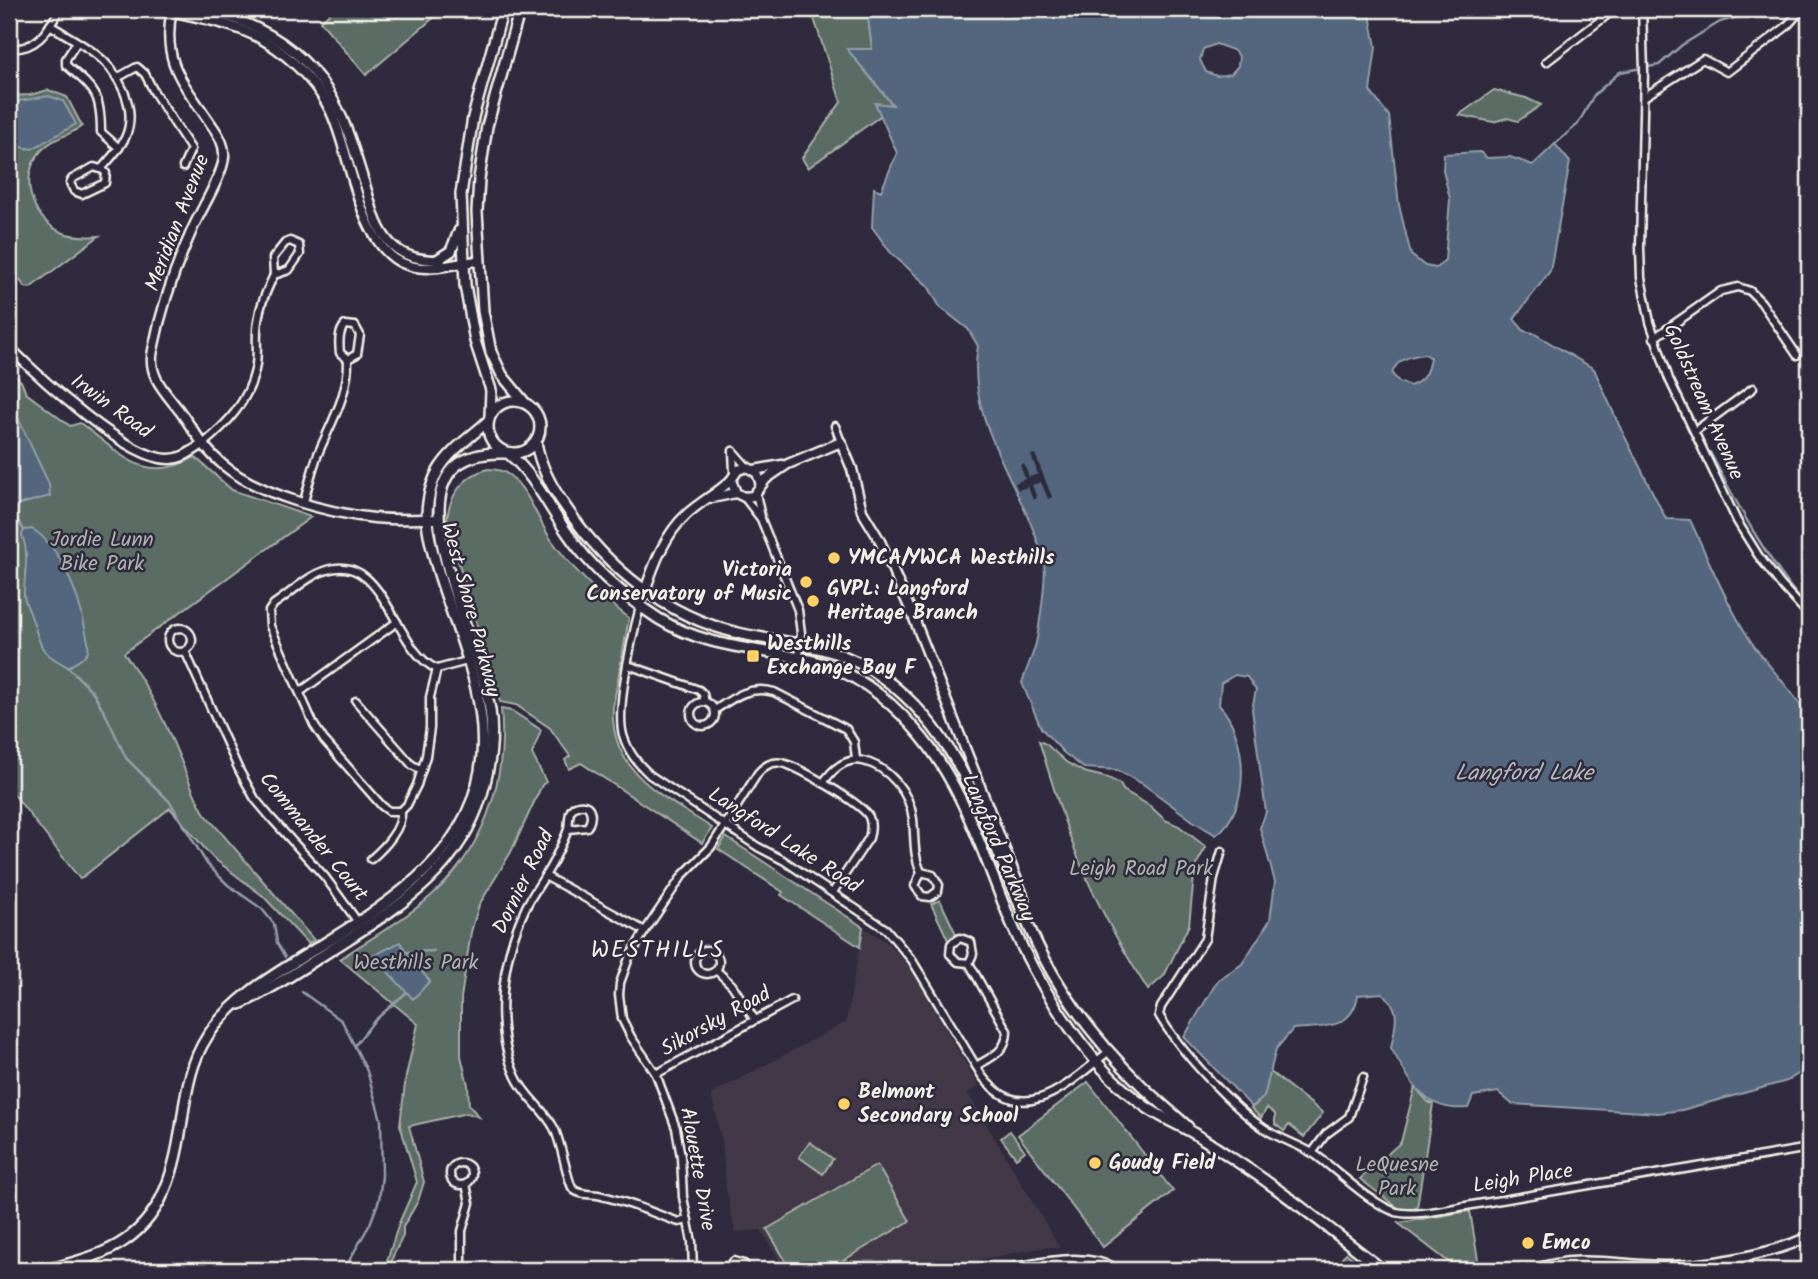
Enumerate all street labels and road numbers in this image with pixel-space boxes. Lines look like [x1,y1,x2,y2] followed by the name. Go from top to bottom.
[137,149,220,296] street label: Meridian Avenue
[1654,318,1753,486] street label: Goldstream Avenue
[63,366,159,448] street label: Irwin Road
[431,519,509,701] street label: West Shore Parkway
[250,765,376,910] street label: Commander Court
[952,769,1044,927] street label: Langford Parkway
[701,779,868,903] street label: Langford Lake Road
[484,823,564,940] street label: Dornier Road
[655,978,778,1066] street label: Sikorsky Road
[670,1105,724,1234] street label: Alouette Drive
[1471,1155,1576,1203] street label: Leigh Place

